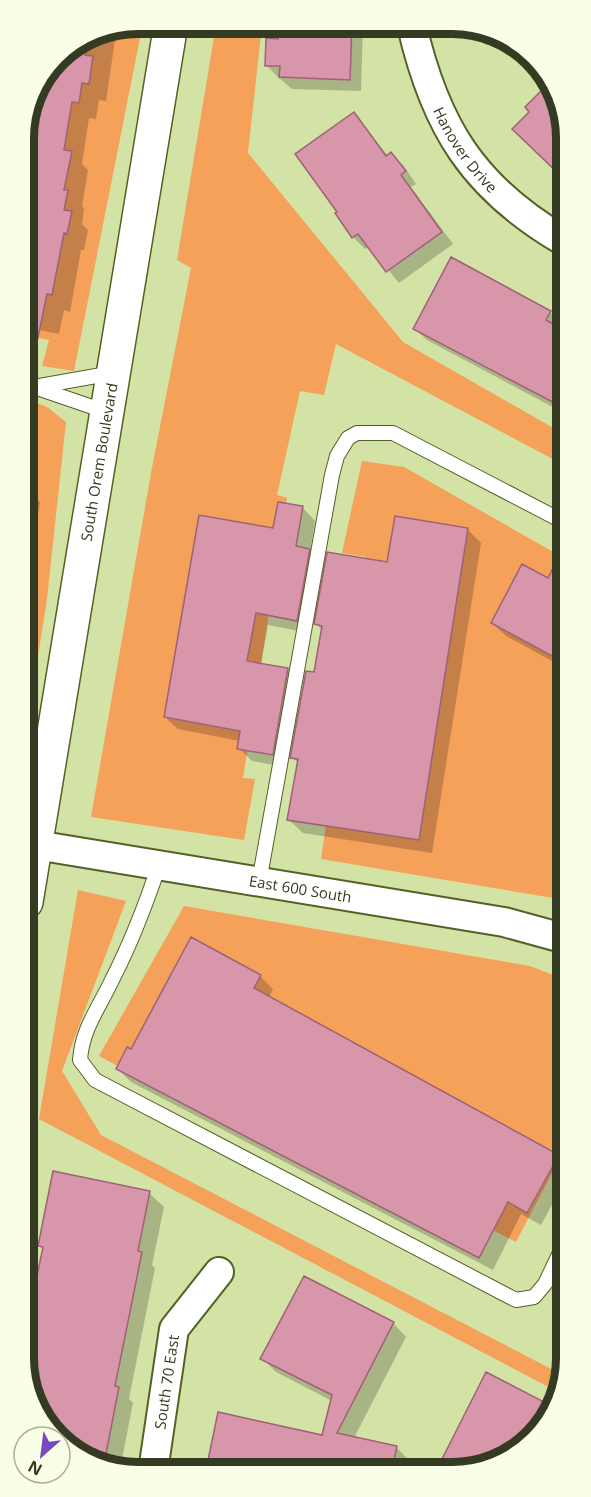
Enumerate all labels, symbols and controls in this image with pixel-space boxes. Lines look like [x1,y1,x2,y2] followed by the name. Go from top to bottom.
[429,103,502,197] street label: Hanover Drive
[76,381,122,543] street label: South Orem Boulevard
[248,870,353,907] street label: East 600 South
[149,1333,183,1431] street label: South 70 East
[12,1425,72,1485] north arrow
[24,1455,46,1481] text: N

